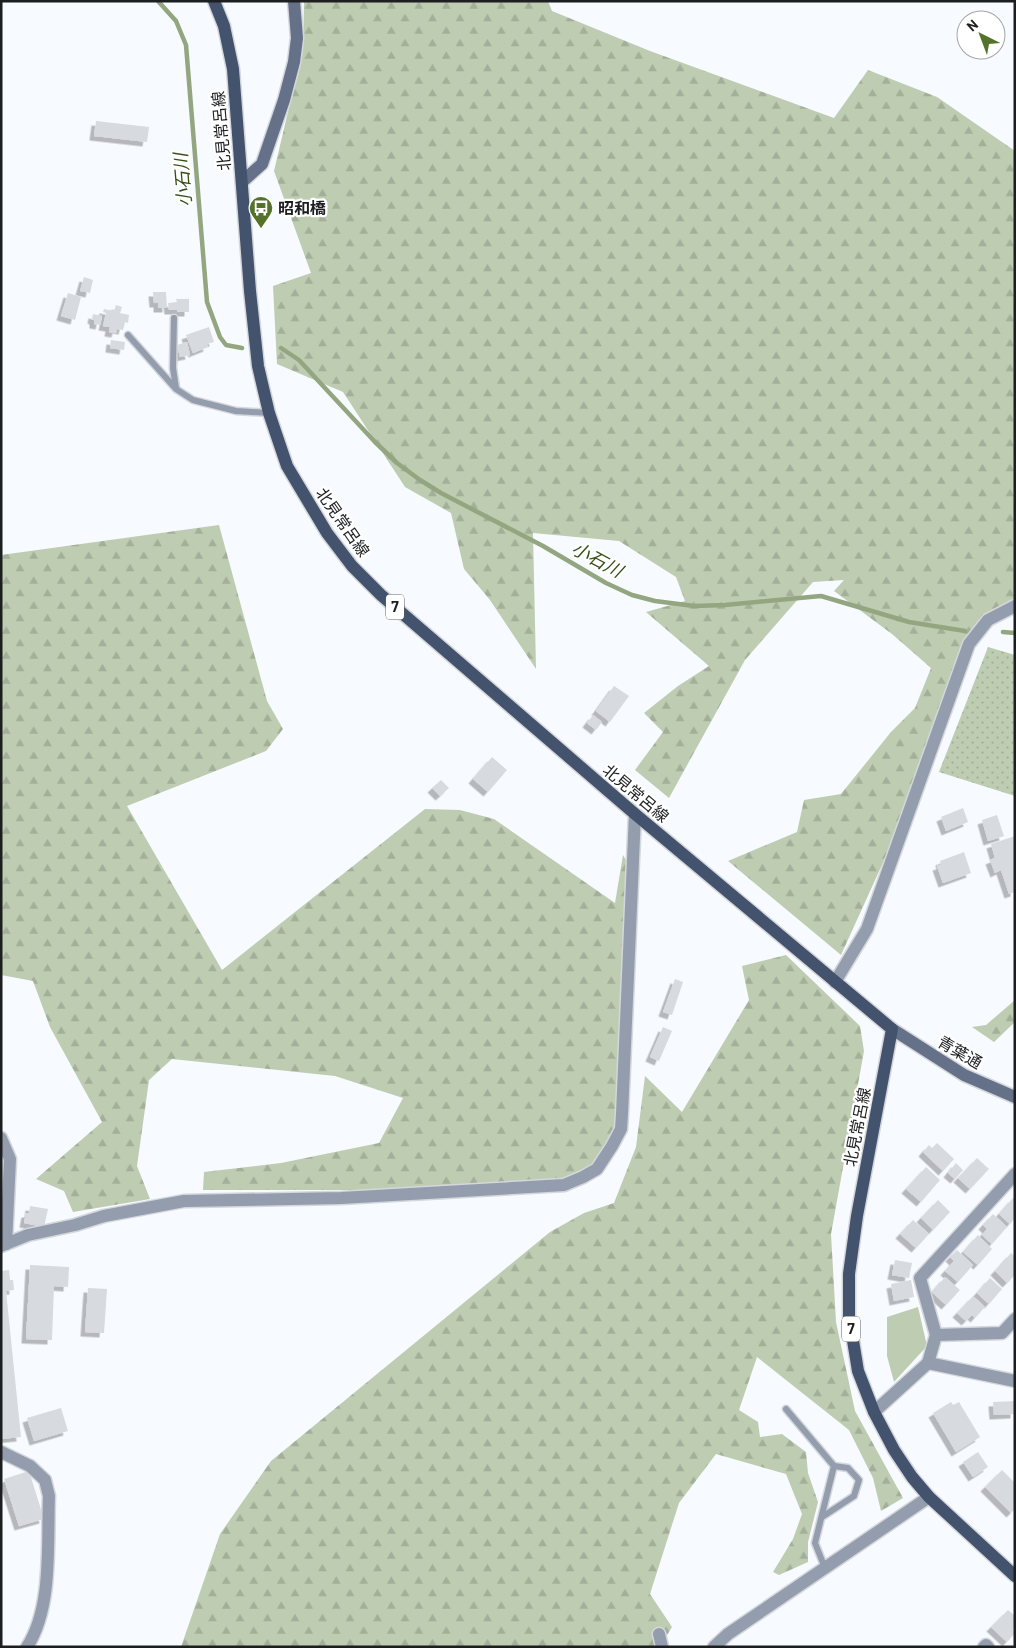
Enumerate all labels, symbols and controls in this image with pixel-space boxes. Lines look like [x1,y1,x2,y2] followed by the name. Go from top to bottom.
[956,10,1006,60] north arrow
[963,16,981,34] text: N
[208,90,233,172] street label: 北見常呂線
[169,150,195,208] water label: 小石川
[248,195,274,229] bus stop icon: 昭和橋
[278,198,326,217] place label: 昭和橋
[313,483,374,560] street label: 北見常呂線
[568,537,628,582] water label: 小石川
[386,594,404,620] road number: 7
[600,760,673,826] street label: 北見常呂線
[935,1031,986,1072] street label: 青葉通
[840,1086,873,1168] street label: 北見常呂線
[842,1316,860,1342] road number: 7

